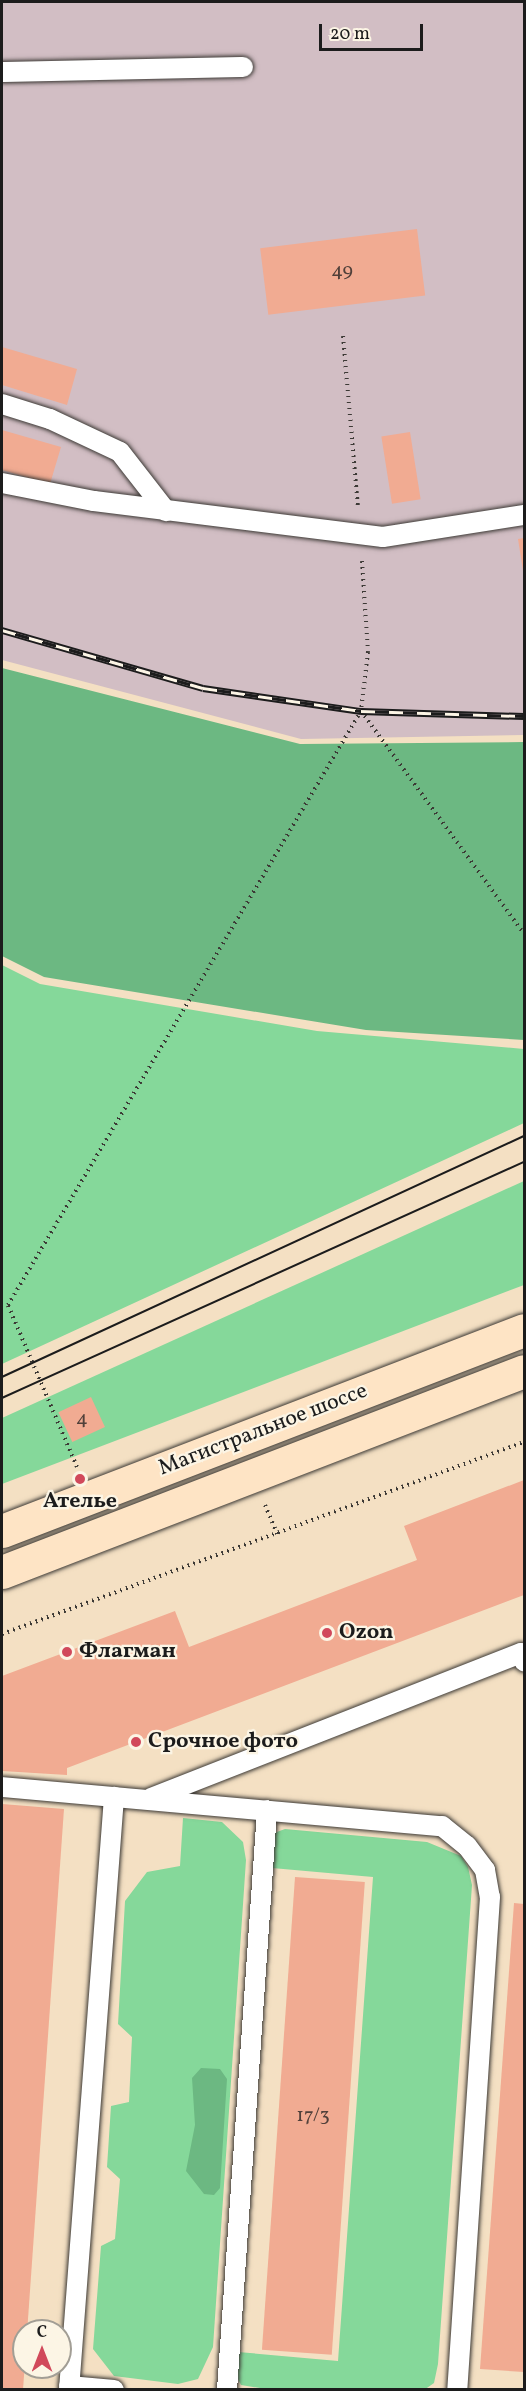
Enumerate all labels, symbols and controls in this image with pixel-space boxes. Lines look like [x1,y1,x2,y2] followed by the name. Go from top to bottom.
[322,12,426,50] scale bar
[330,22,370,47] text: 20 m
[331,259,353,283] house number: 49
[155,1378,371,1482] street label: Магистральное шоссе
[76,1407,88,1431] house number: 4
[73,1472,87,1486] marker: Ателье
[43,1489,117,1515] place label: Ателье
[339,1620,394,1646] place label: Ozon
[320,1626,334,1640] marker: Ozon
[79,1639,176,1665] place label: Флагман
[60,1645,74,1659] marker: Флагман
[148,1729,298,1755] place label: Срочное фото
[129,1735,143,1749] marker: Срочное фото
[296,2104,330,2128] house number: 17/3
[12,2319,72,2379] north arrow
[37,2322,47,2344] text: С

